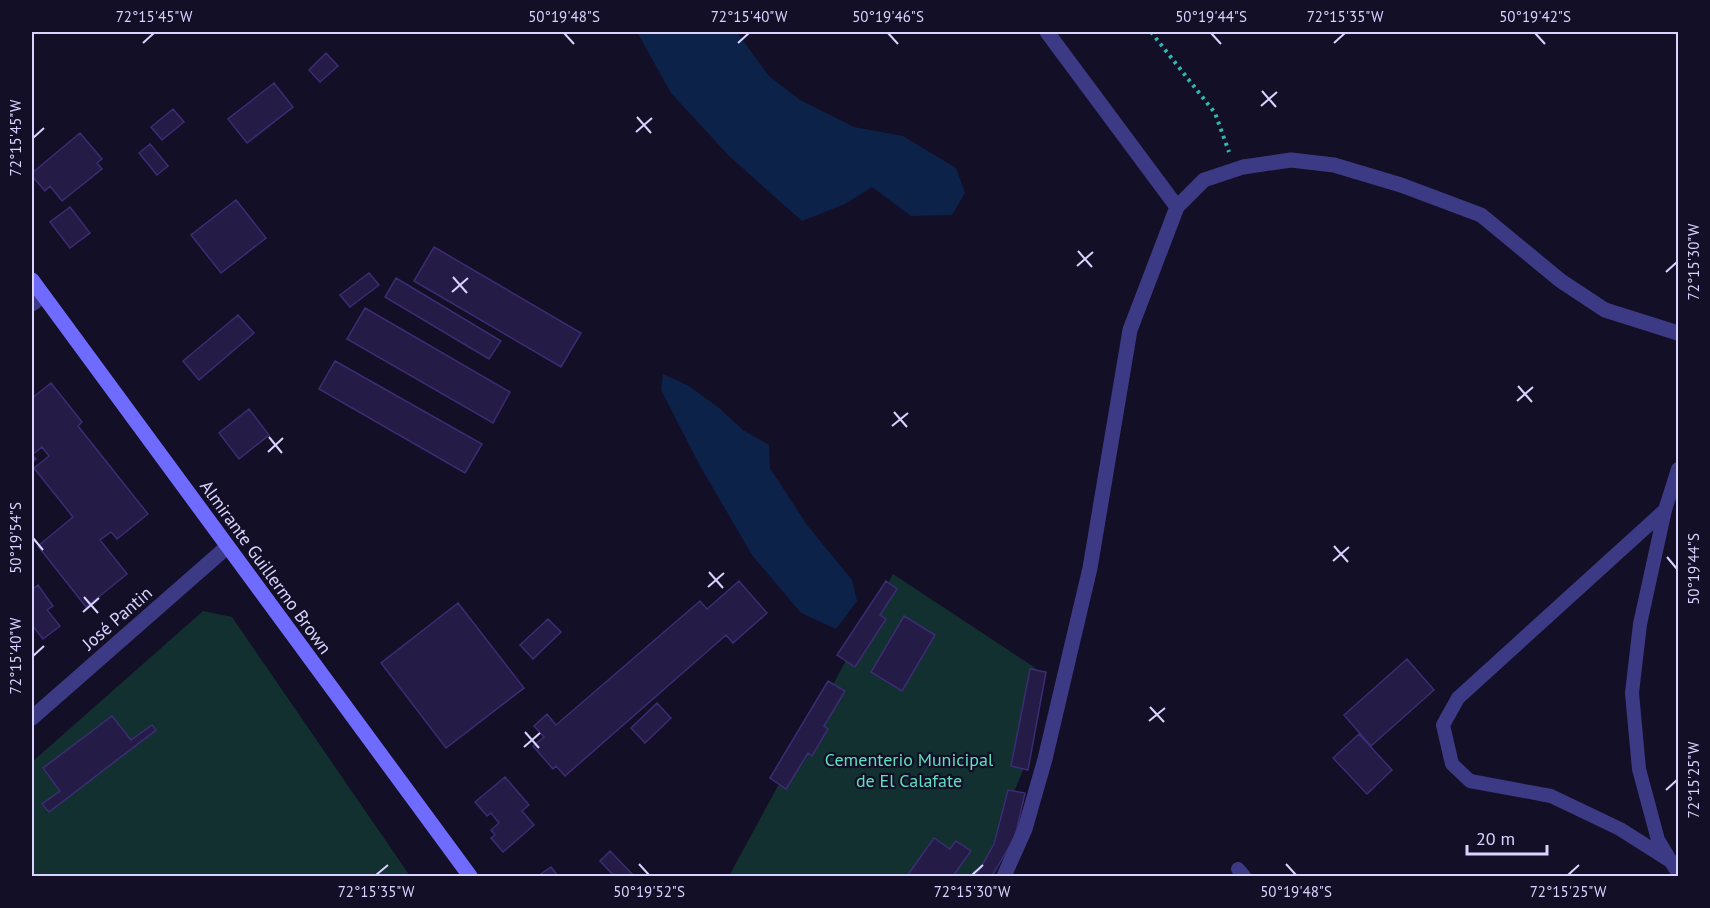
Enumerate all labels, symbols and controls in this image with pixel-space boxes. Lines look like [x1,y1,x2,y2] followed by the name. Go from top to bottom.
[116,7,193,26] text: 72°15'45"W
[528,7,600,26] text: 50°19'48"S
[711,7,788,26] text: 72°15'40"W
[852,7,924,26] text: 50°19'46"S
[1175,7,1247,26] text: 50°19'44"S
[1307,7,1384,26] text: 72°15'35"W
[1499,7,1571,26] text: 50°19'42"S
[6,99,25,176] text: 72°15'45"W
[1684,223,1703,300] text: 72°15'30"W
[195,475,337,659] street label: Almirante Guillermo Brown
[6,502,25,574] text: 50°19'54"S
[1684,533,1703,605] text: 50°19'44"S
[76,581,157,655] street label: José Pantin
[6,617,25,694] text: 72°15'40"W
[1684,741,1703,818] text: 72°15'25"W
[825,748,994,792] park label: Cementerio Municipal de El Calafate
[1467,818,1546,856] scale bar
[1476,827,1515,850] text: 20 m
[338,882,415,901] text: 72°15'35"W
[613,882,685,901] text: 50°19'52"S
[934,882,1011,901] text: 72°15'30"W
[1260,882,1332,901] text: 50°19'48"S
[1530,882,1607,901] text: 72°15'25"W

